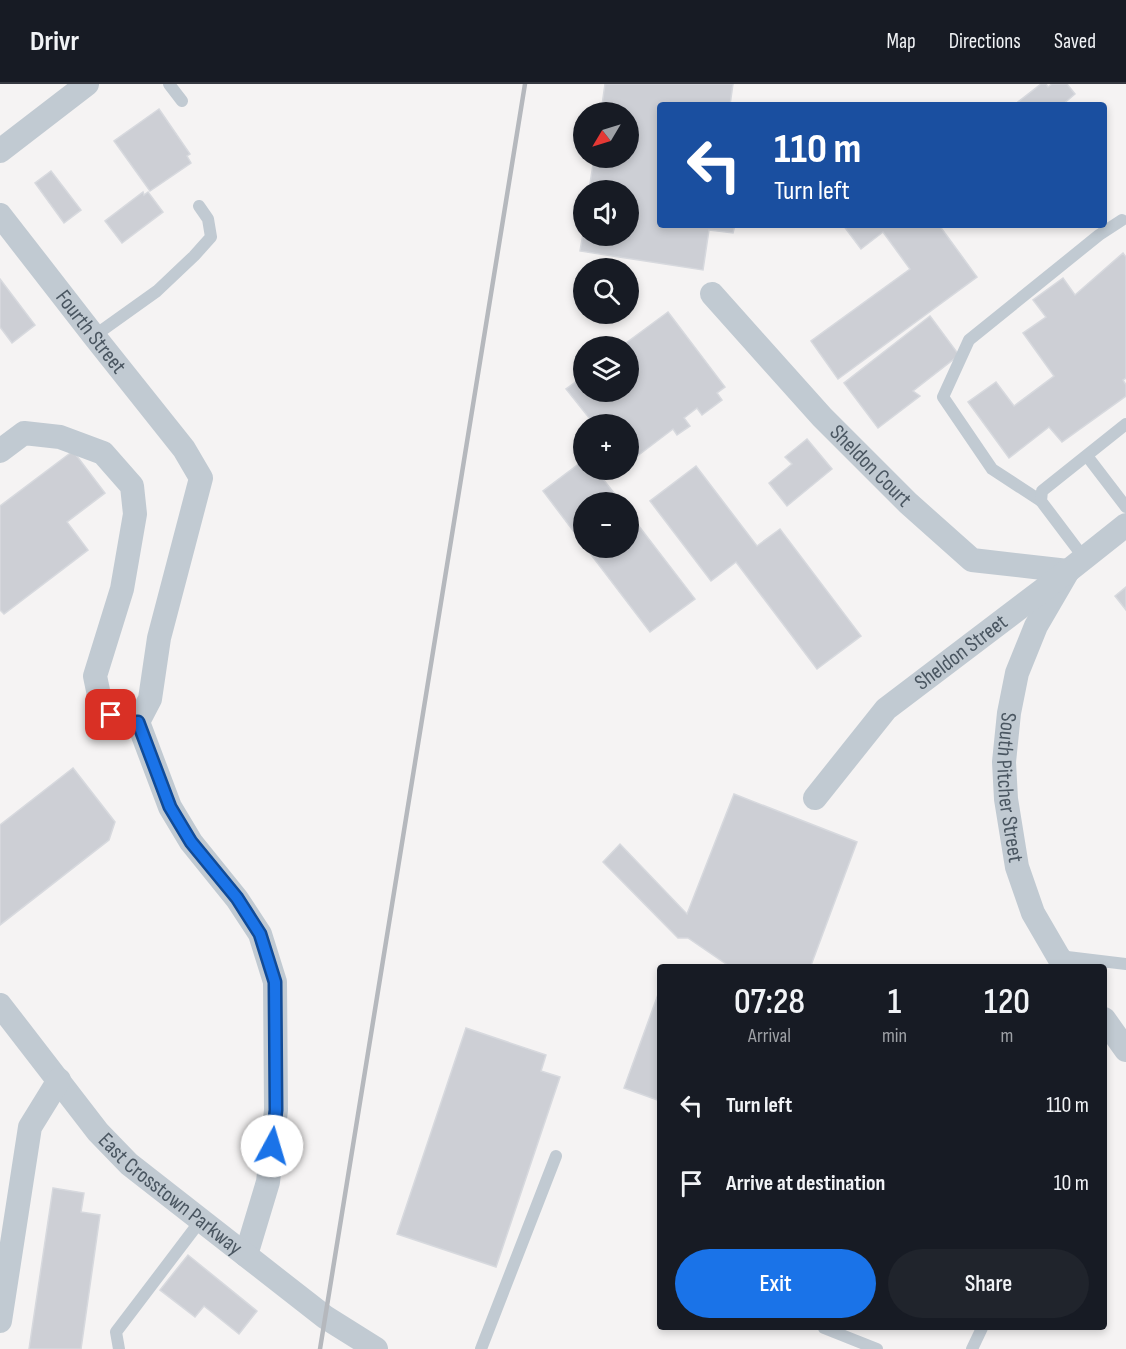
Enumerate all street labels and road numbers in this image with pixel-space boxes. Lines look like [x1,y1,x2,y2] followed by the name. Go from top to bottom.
[50,284,132,379] street label: Fourth Street
[824,419,918,513] street label: Sheldon Court
[909,608,1013,696] street label: Sheldon Street
[990,711,1030,865] street label: South Pitcher Street
[93,1127,248,1261] street label: East Crosstown Parkway

